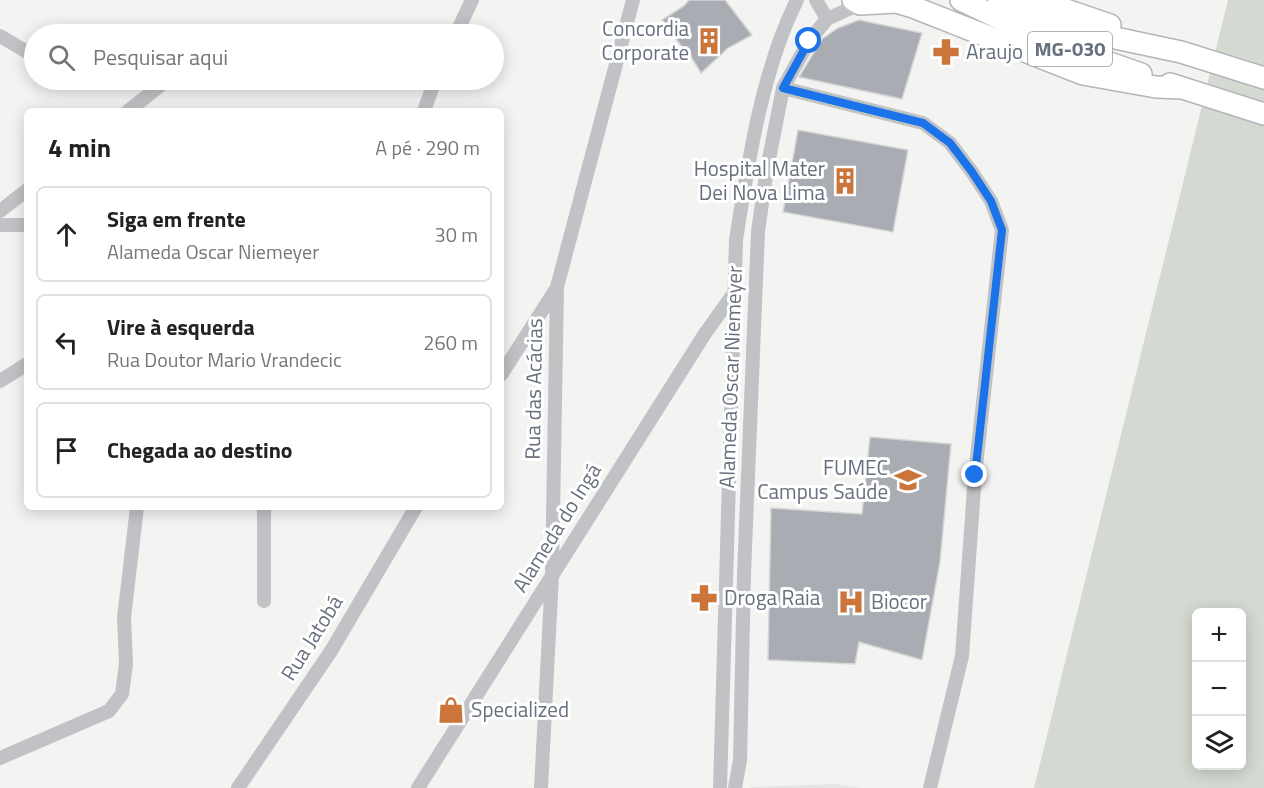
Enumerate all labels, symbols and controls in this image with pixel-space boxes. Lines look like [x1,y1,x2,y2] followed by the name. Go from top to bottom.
[602,12,689,68] place label: Concordia Corporate
[24,24,504,90] search box
[694,26,724,56] building icon: Concordia Corporate
[795,27,821,53] route start
[1028,32,1112,66] road number: MG-030
[966,35,1023,67] place label: Araujo
[931,37,961,67] pharmacy icon: Araujo
[93,40,228,74] text: Pesquisar aqui
[45,41,78,74] icon: search
[48,128,111,167] text: 4 min
[375,132,480,163] text: A pé · 290 m
[694,152,825,208] place label: Hospital Mater Dei Nova Lima
[830,166,860,196] building icon: Hospital Mater Dei Nova Lima
[107,202,246,236] text: Siga em frente
[50,218,83,251] icon: ahead
[434,219,478,250] text: 30 m
[107,236,319,267] text: Alameda Oscar Niemeyer
[710,265,750,489] street label: Alameda Oscar Niemeyer
[107,310,255,344] text: Vire à esquerda
[516,318,550,460] street label: Rua das Acácias
[50,326,83,359] icon: left
[423,327,478,358] text: 260 m
[107,344,342,375] text: Rua Doutor Mario Vrandecic
[107,433,293,467] text: Chegada ao destino
[50,434,83,467] icon: arrive
[757,451,888,507] place label: FUMEC Campus Saúde
[504,456,609,598] street label: Alameda do Ingá
[961,461,987,487] route end
[893,465,923,495] school or university icon: FUMEC Campus Saúde
[724,581,821,613] place label: Droga Raia
[689,583,719,613] pharmacy icon: Droga Raia
[871,585,927,617] place label: Biocor
[836,587,866,617] hospital icon: Biocor
[272,588,350,687] street label: Rua Jatobá
[1192,608,1246,770] map controls
[1192,608,1246,662] button: +
[1192,662,1246,716] button: −
[471,693,569,725] place label: Specialized
[436,695,466,725] shop icon: Specialized
[1192,716,1246,770] button: layers

